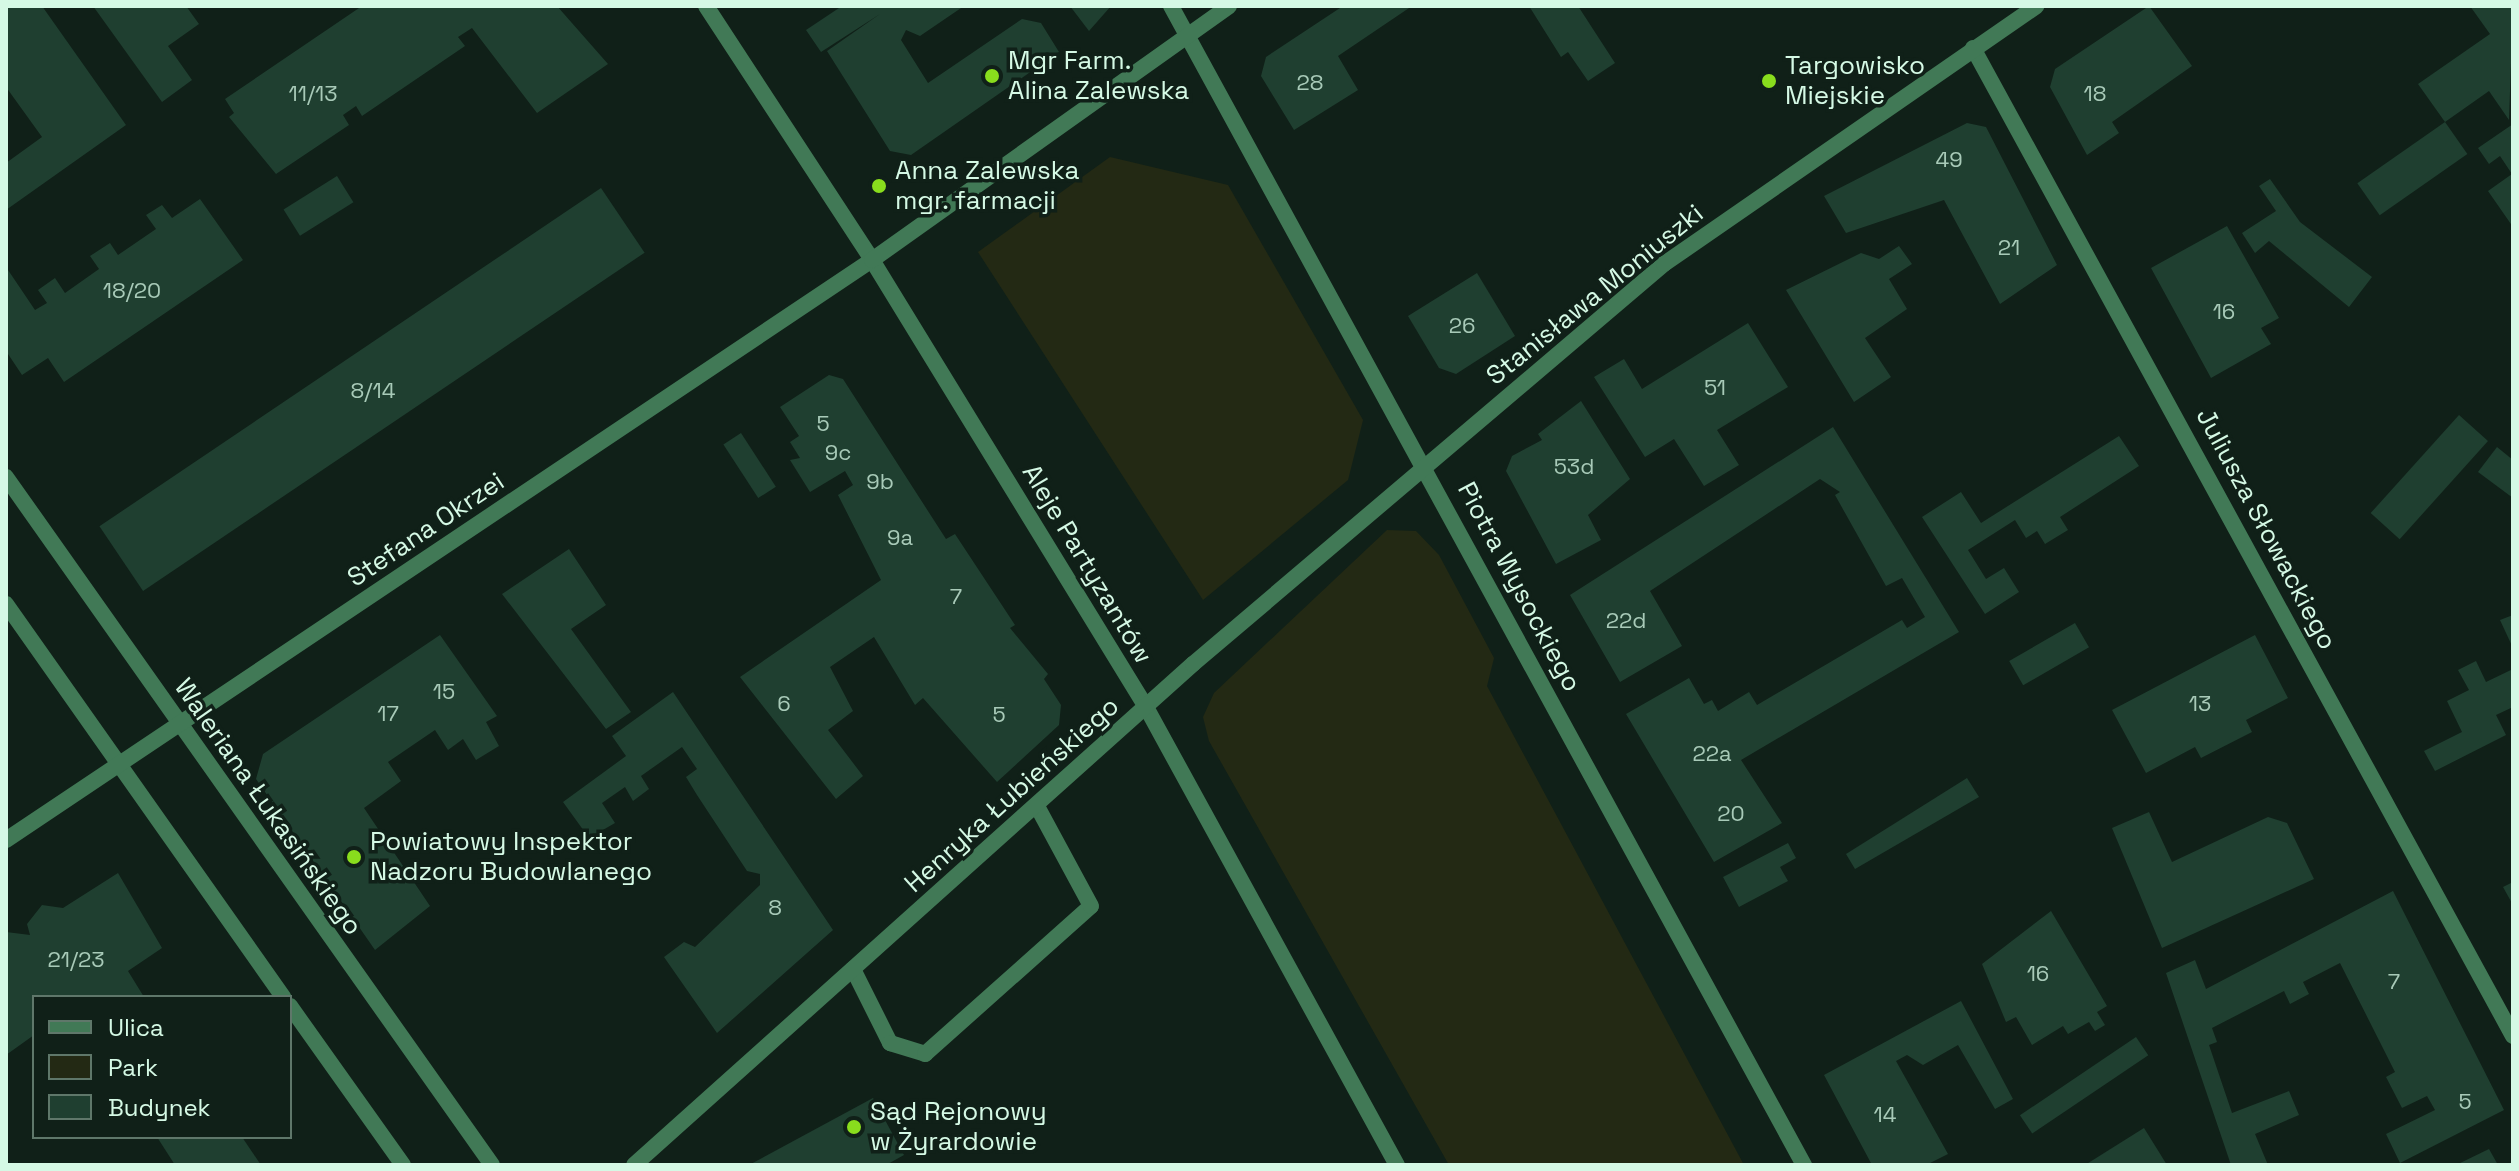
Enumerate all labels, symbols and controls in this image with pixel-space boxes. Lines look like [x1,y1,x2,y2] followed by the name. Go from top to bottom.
[1008,45,1189,106] place label: Mgr Farm. Alina Zalewska
[1785,50,1925,112] place label: Targowisko Miejskie
[983,67,1001,85] marker: Mgr Farm. Alina Zalewska
[1297,70,1323,96] house number: 28
[1760,72,1778,90] marker: Targowisko Miejskie
[288,81,338,107] house number: 11/13
[2084,81,2106,107] house number: 18
[1935,147,1963,173] house number: 49
[895,155,1079,216] place label: Anna Zalewska mgr. farmacji
[870,177,888,195] marker: Anna Zalewska mgr. farmacji
[1480,198,1710,392] street label: Stanisława Moniuszki
[1998,235,2020,261] house number: 21
[103,278,161,304] house number: 18/20
[2213,299,2235,325] house number: 16
[1449,313,1475,339] house number: 26
[1704,375,1726,401] house number: 51
[351,378,395,404] house number: 8/14
[2189,403,2343,655] street label: Juliusza Słowackiego
[816,411,830,437] house number: 5
[825,440,851,466] house number: 9c
[1554,454,1594,480] house number: 53d
[1015,459,1159,669] street label: Aleje Partyzantów
[342,466,510,594] street label: Stefana Okrzei
[866,469,894,495] house number: 9b
[1451,477,1587,697] street label: Piotra Wysockiego
[887,525,913,551] house number: 9a
[950,584,962,610] house number: 7
[1606,608,1646,634] house number: 22d
[167,673,369,941] street label: Waleriana Łukasińskiego
[433,679,455,705] house number: 15
[777,691,791,717] house number: 6
[898,691,1126,899] street label: Henryka Łubieńskiego
[2189,691,2211,717] house number: 13
[377,701,399,727] house number: 17
[992,702,1006,728] house number: 5
[1692,741,1732,767] house number: 22a
[1717,801,1745,827] house number: 20
[370,826,652,888] place label: Powiatowy Inspektor Nadzoru Budowlanego
[345,848,363,866] marker: Powiatowy Inspektor Nadzoru Budowlanego
[768,895,782,921] house number: 8
[47,947,105,973] house number: 21/23
[2027,961,2049,987] house number: 16
[2388,969,2400,995] house number: 7
[32,995,292,1139] legend
[108,1012,164,1043] text: Ulica
[108,1052,158,1083] text: Park
[2458,1089,2472,1115] house number: 5
[108,1092,211,1123] text: Budynek
[870,1096,1047,1158] place label: Sąd Rejonowy w Żyrardowie
[1874,1102,1896,1128] house number: 14
[845,1118,863,1136] marker: Sąd Rejonowy w Żyrardowie

